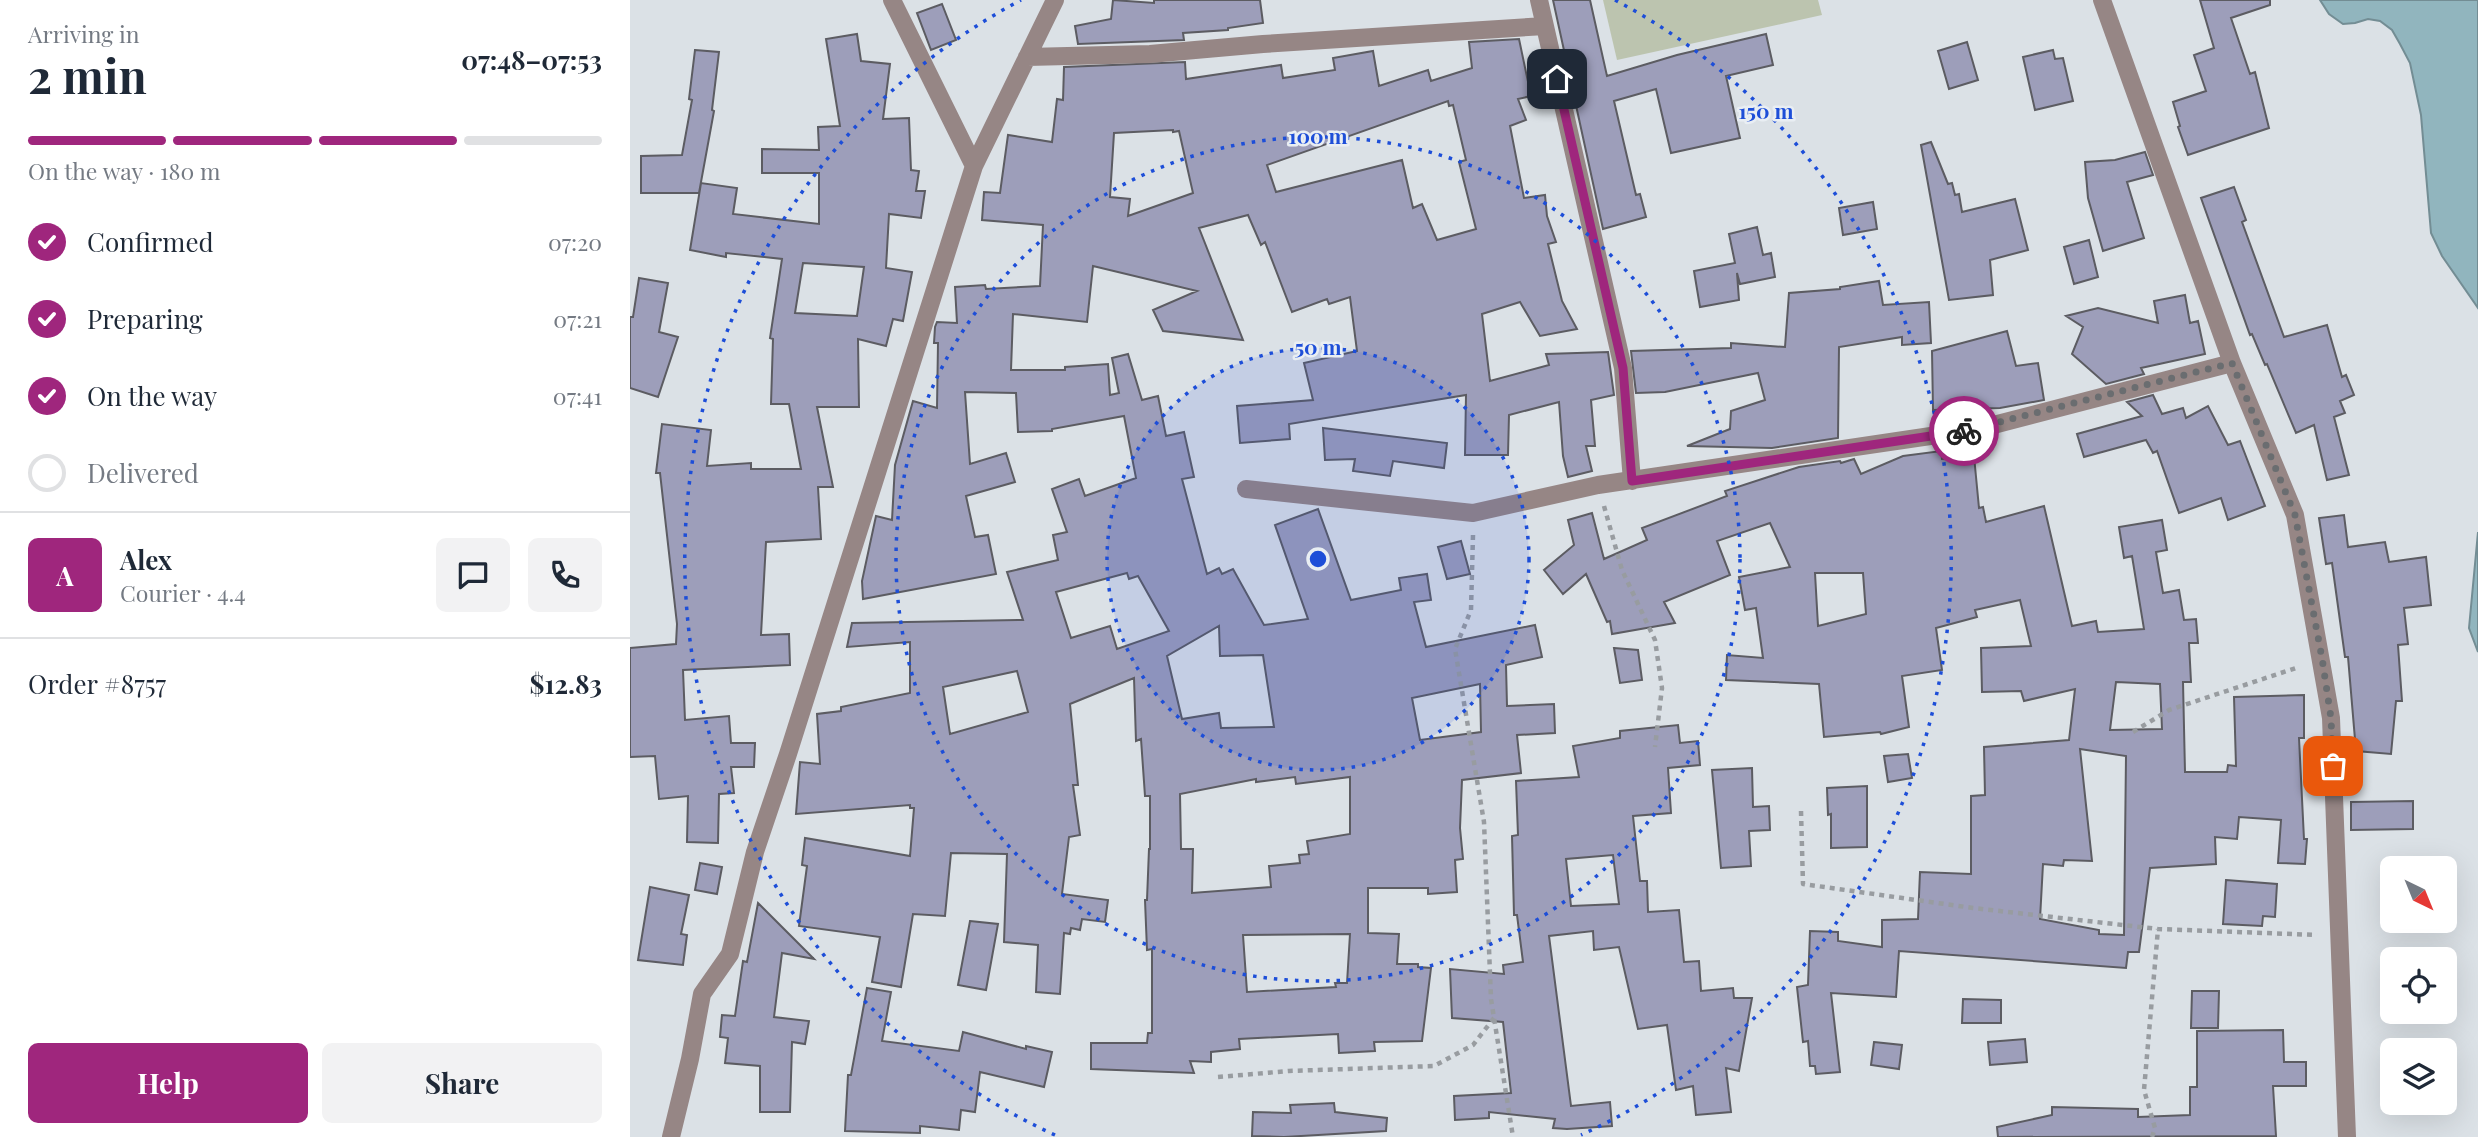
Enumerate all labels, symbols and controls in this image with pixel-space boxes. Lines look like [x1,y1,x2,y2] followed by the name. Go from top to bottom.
[28,18,140,49] text: Arriving in
[461,42,602,77] text: 07:48–07:53
[28,44,147,106] text: 2 min
[1527,49,1587,109] pin
[1538,60,1576,98] icon: home
[1739,96,1793,124] text: 150 m
[1288,121,1348,149] text: 100 m
[28,155,220,186] text: On the way · 180 m
[28,223,66,261] icon: check
[87,224,214,259] text: Confirmed
[548,226,602,257] text: 07:20
[28,300,66,338] icon: check
[87,301,203,336] text: Preparing
[553,303,602,334] text: 07:21
[1294,332,1342,360] text: 50 m
[28,377,66,415] icon: check
[87,378,217,413] text: On the way
[553,380,602,411] text: 07:41
[1929,396,1999,466] courier
[1945,412,1983,450] icon: bike
[87,455,199,490] text: Delivered
[436,538,510,612] button: chat
[528,538,602,612] button: phone
[120,542,172,577] text: Alex
[1306,547,1330,571] centre of rings
[56,558,74,593] text: A
[120,577,246,608] text: Courier · 4.4
[28,666,166,701] text: Order #8757
[530,666,602,701] text: $12.83
[2303,736,2363,796] pin
[2314,747,2352,785] icon: bag
[2380,856,2457,933] north arrow
[2380,856,2457,1115] map controls
[2380,947,2457,1024] button: locate
[2380,1038,2457,1115] button: layers
[28,1043,308,1123] button: Help
[322,1043,602,1123] button: Share

